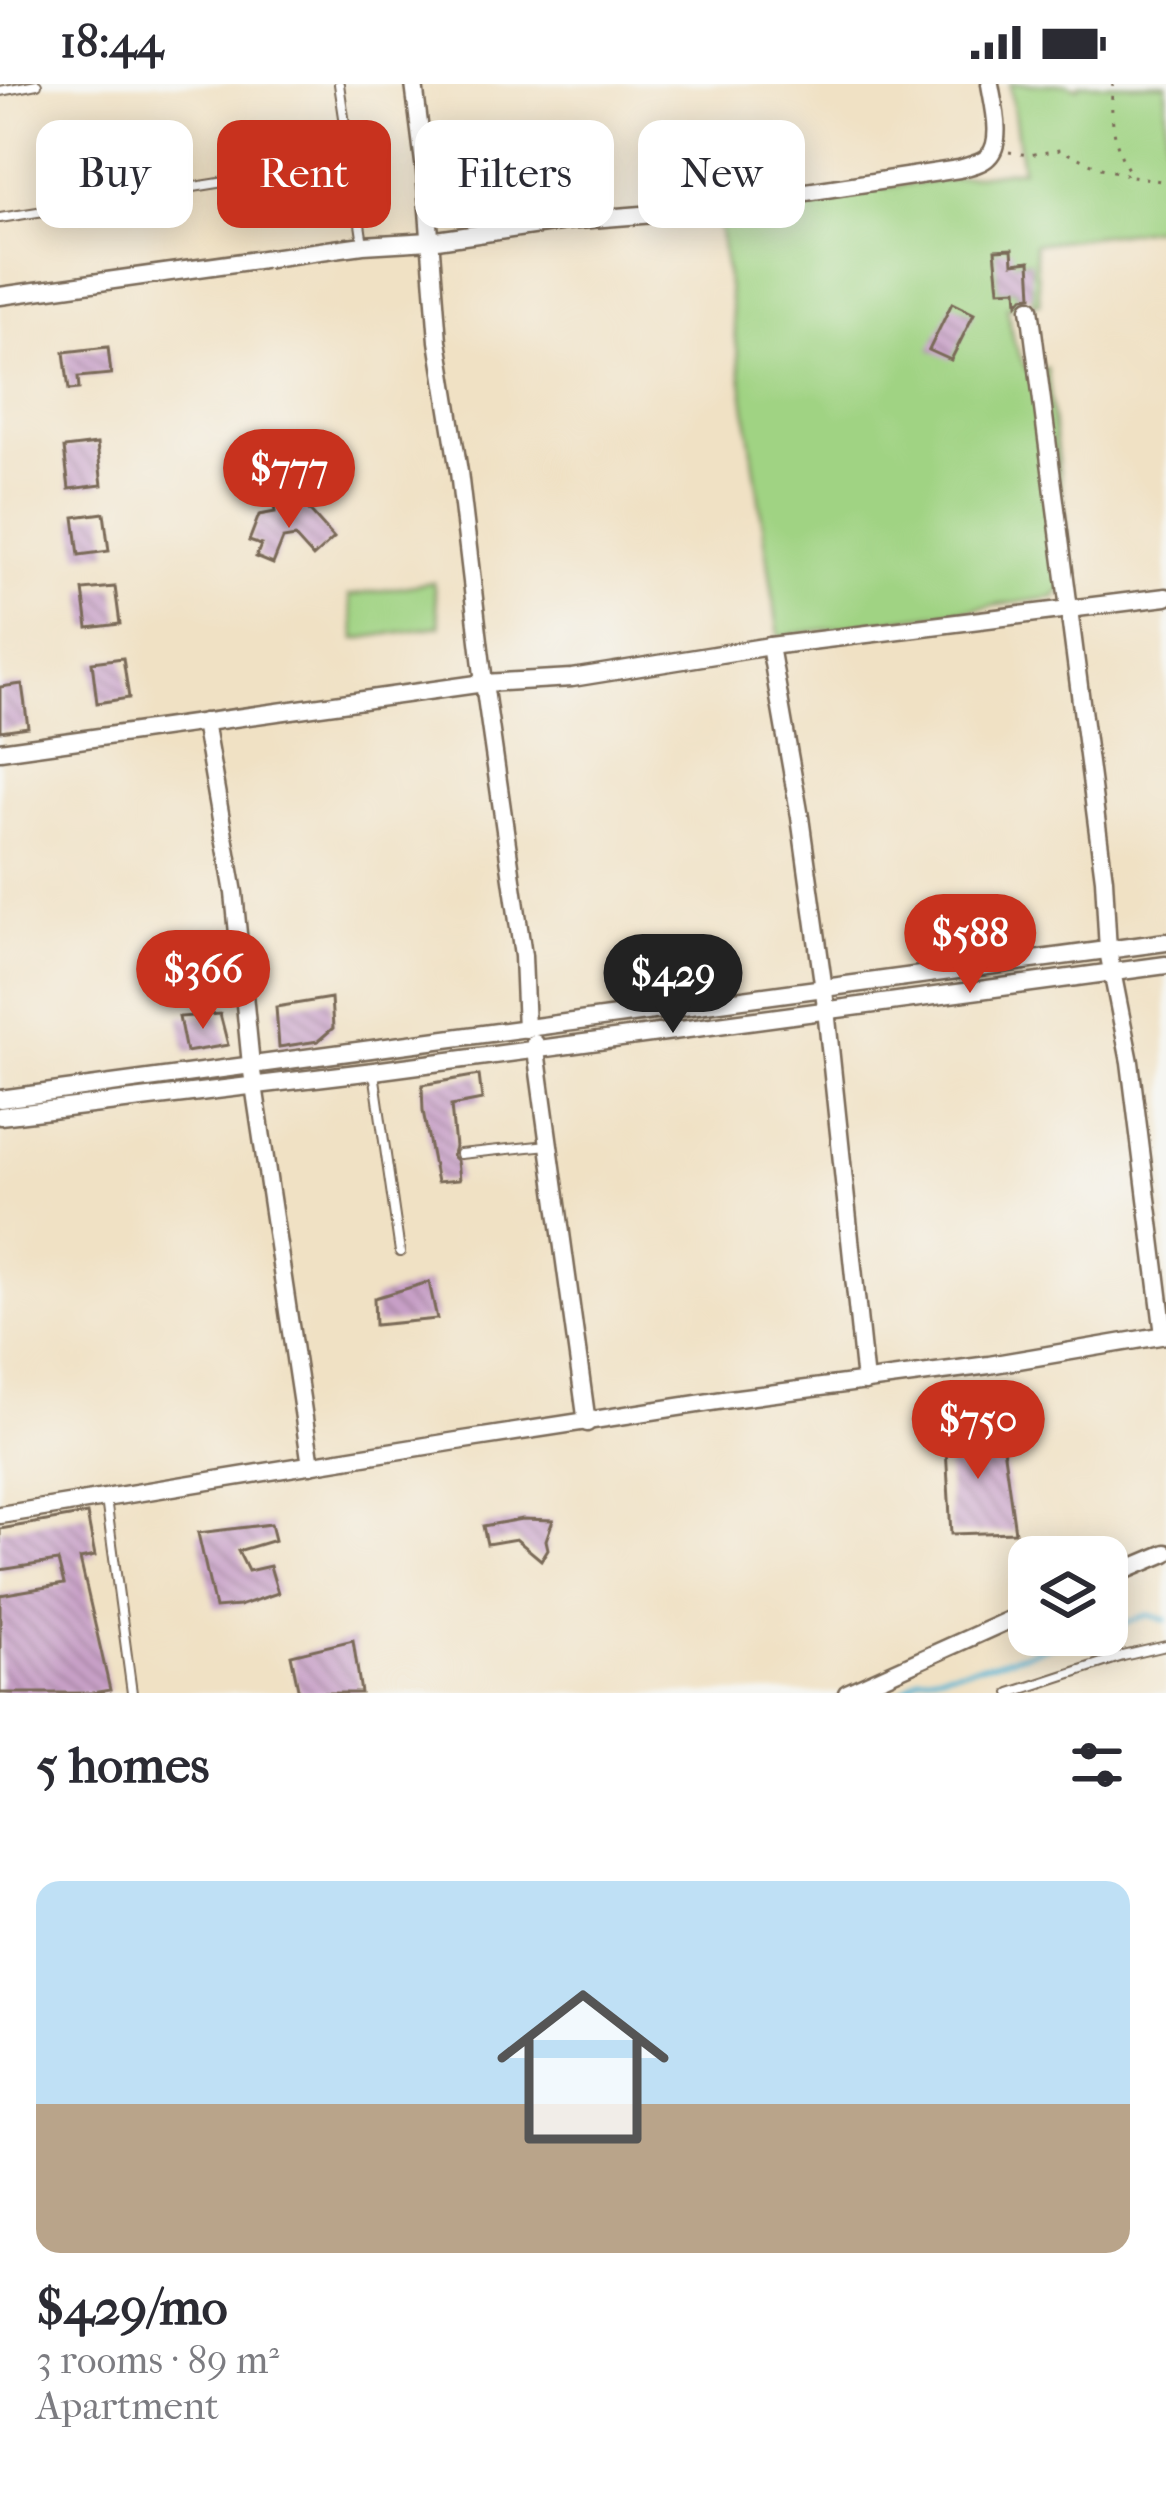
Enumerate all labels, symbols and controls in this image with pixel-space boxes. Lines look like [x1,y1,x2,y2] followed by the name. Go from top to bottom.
[60,16,163,69] text: 18:44
[36,120,193,228] chip: Buy
[217,120,391,228] chip: Rent
[415,120,614,228] chip: Filters
[638,120,805,228] chip: New
[218,429,360,531] pin: $777
[250,445,328,491] text: $777
[899,894,1041,996] pin: $588
[931,910,1009,956] text: $588
[132,930,274,1032] pin: $366
[602,934,744,1036] pin: $429
[163,946,243,992] text: $366
[631,950,716,996] text: $429
[907,1380,1049,1482] pin: $750
[939,1396,1017,1442] text: $750
[1008,1536,1128,1656] map controls
[1008,1536,1128,1656] button: layers
[1064,1732,1130,1798] icon: filters
[36,1735,209,1795] text: 5 homes
[475,1959,691,2175] icon: home
[36,2277,228,2337] text: $429/mo
[36,2337,279,2383] text: 3 rooms · 89 m²
[36,2383,219,2429] text: Apartment

